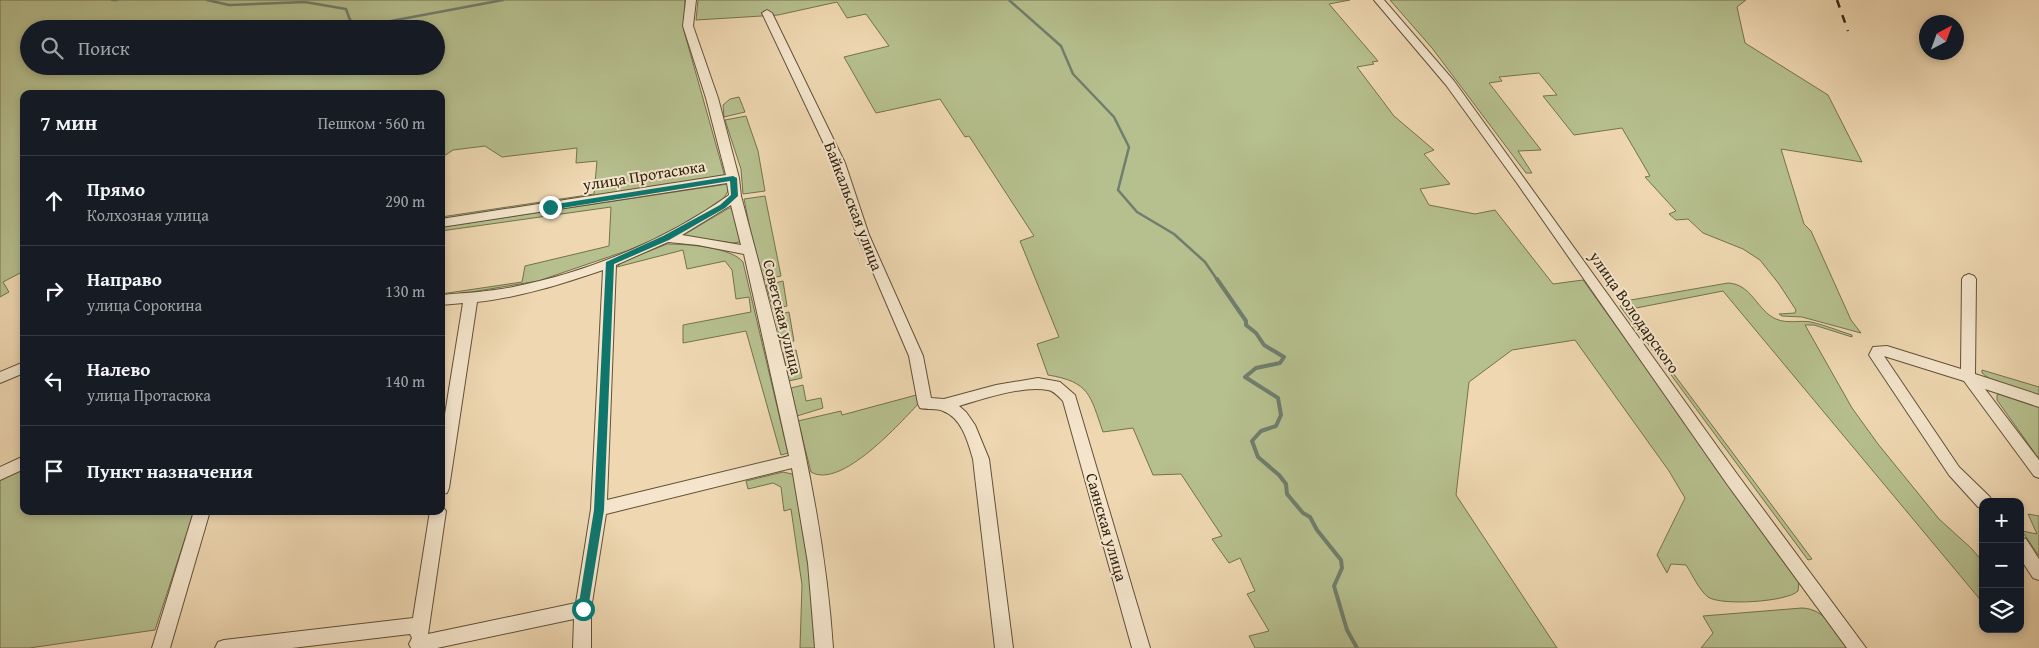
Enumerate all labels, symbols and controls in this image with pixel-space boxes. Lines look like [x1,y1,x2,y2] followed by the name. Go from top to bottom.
[1919,15,1964,60] north arrow
[20,20,445,75] search box
[38,34,66,62] icon: search
[78,34,130,62] text: Поиск
[40,107,97,138] text: 7 мин
[318,111,425,135] text: Пешком · 560 m
[818,138,890,274] street label: Байкальская улица
[580,153,707,197] street label: улица Протасюка
[87,175,145,203] text: Прямо
[40,187,68,215] icon: ahead
[385,189,425,213] text: 290 m
[539,196,562,219] route end
[87,203,209,227] text: Колхозная улица
[1583,245,1686,378] street label: улица Володарского
[757,257,809,377] street label: Советская улица
[87,265,162,293] text: Направо
[40,277,68,305] icon: right
[385,279,425,303] text: 130 m
[87,293,202,317] text: улица Сорокина
[87,355,150,383] text: Налево
[40,367,68,395] icon: left
[385,369,425,393] text: 140 m
[87,383,211,407] text: улица Протасюка
[40,457,68,485] icon: arrive
[87,457,253,485] text: Пункт назначения
[1080,470,1134,584] street label: Саянская улица
[1979,498,2024,633] map controls
[1979,498,2024,543] button: +
[1979,543,2024,588] button: −
[1979,588,2024,633] button: layers
[572,598,595,621] route start

